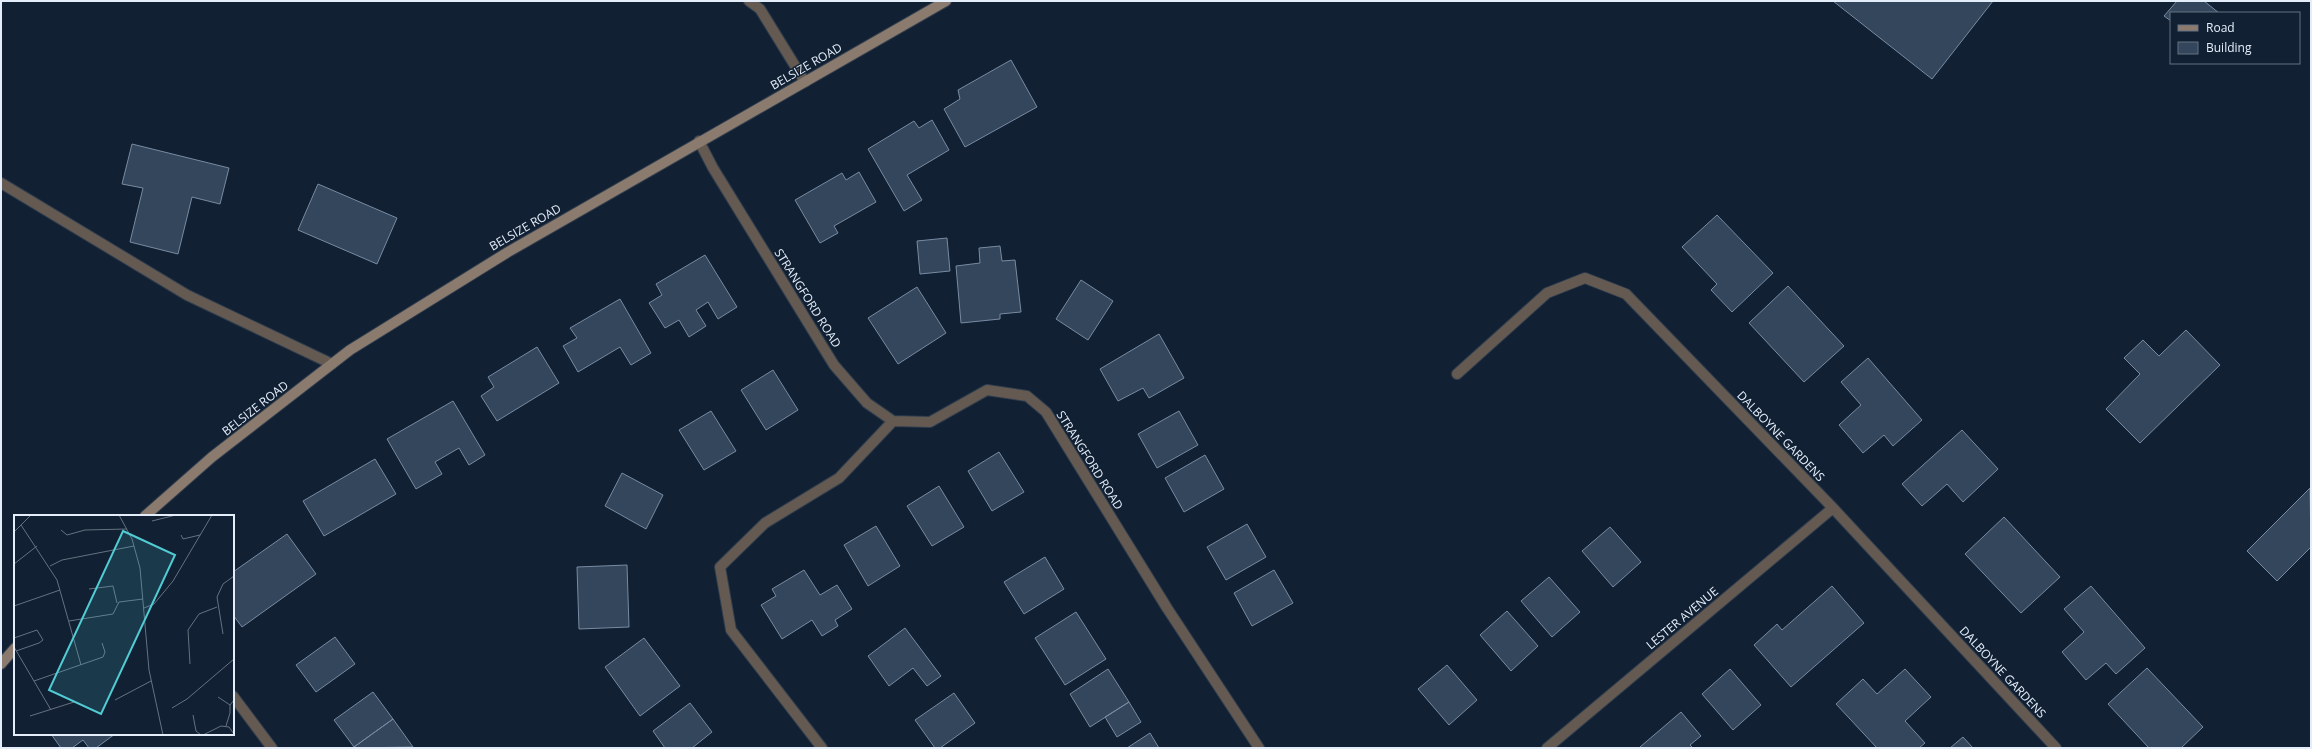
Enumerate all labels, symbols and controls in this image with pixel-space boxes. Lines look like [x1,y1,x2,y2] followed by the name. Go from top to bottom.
[2170,12,2300,64] legend
[2206,19,2235,36] text: Road
[767,39,845,93] street label: BELSIZE ROAD
[2206,39,2252,56] text: Building
[486,200,564,254] street label: BELSIZE ROAD
[771,245,845,351] street label: STRANGFORD ROAD
[218,377,292,439] street label: BELSIZE ROAD
[1733,387,1829,485] street label: DALBOYNE GARDENS
[1053,407,1127,513] street label: STRANGFORD ROAD
[14,515,234,735] inset map
[1642,583,1722,653] street label: LESTER AVENUE
[1956,622,2050,722] street label: DALBOYNE GARDENS

